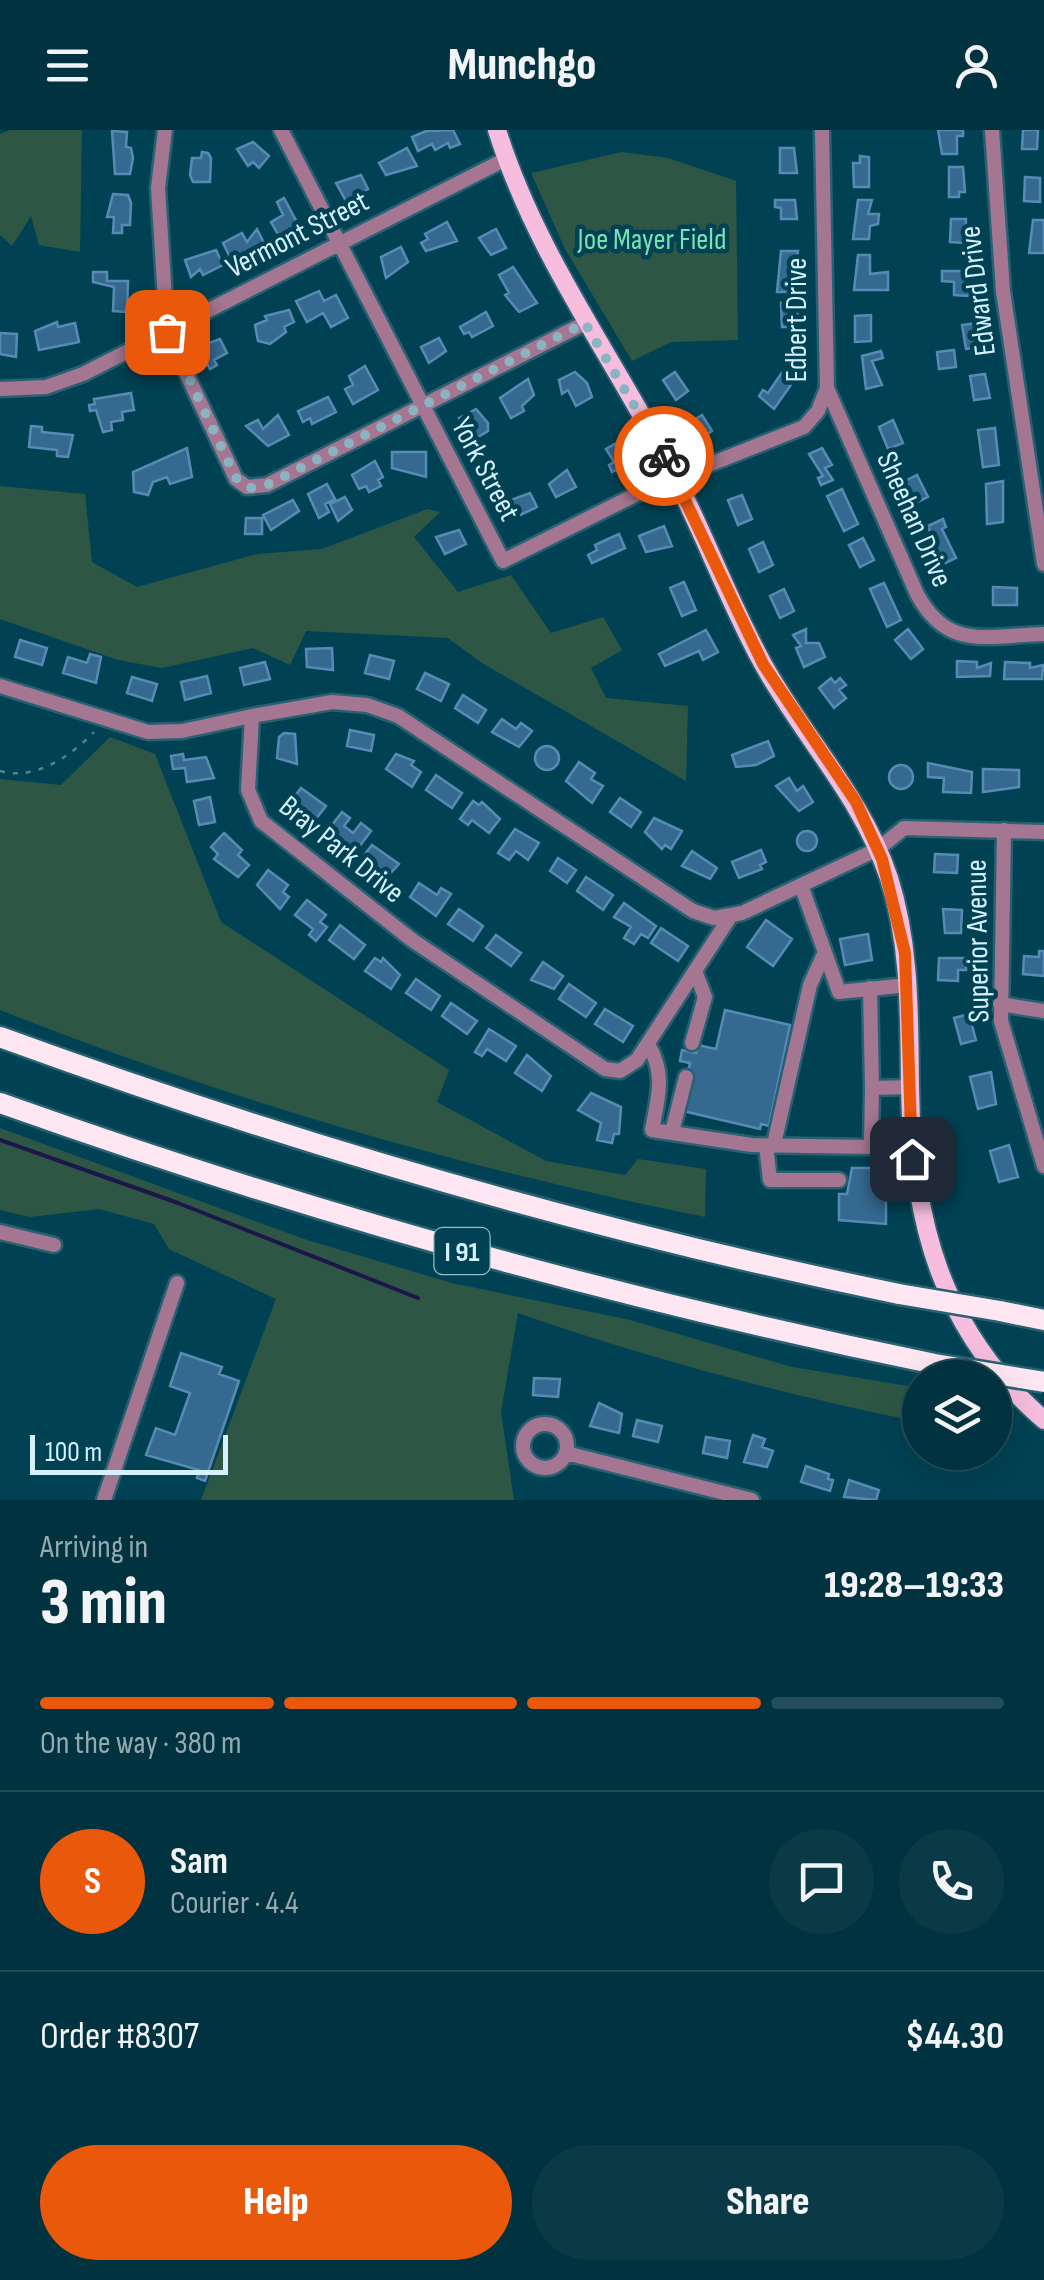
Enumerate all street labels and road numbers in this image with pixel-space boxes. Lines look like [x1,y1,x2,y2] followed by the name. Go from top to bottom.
[220,184,375,286] street label: Vermont Street
[952,224,1004,358] street label: Edward Drive
[779,258,815,382] street label: Edbert Drive
[443,412,527,527] street label: York Street
[868,446,960,593] street label: Sheehan Drive
[272,789,411,911] street label: Bray Park Drive
[959,859,997,1023] street label: Superior Avenue
[434,1228,490,1274] road number: I 91

